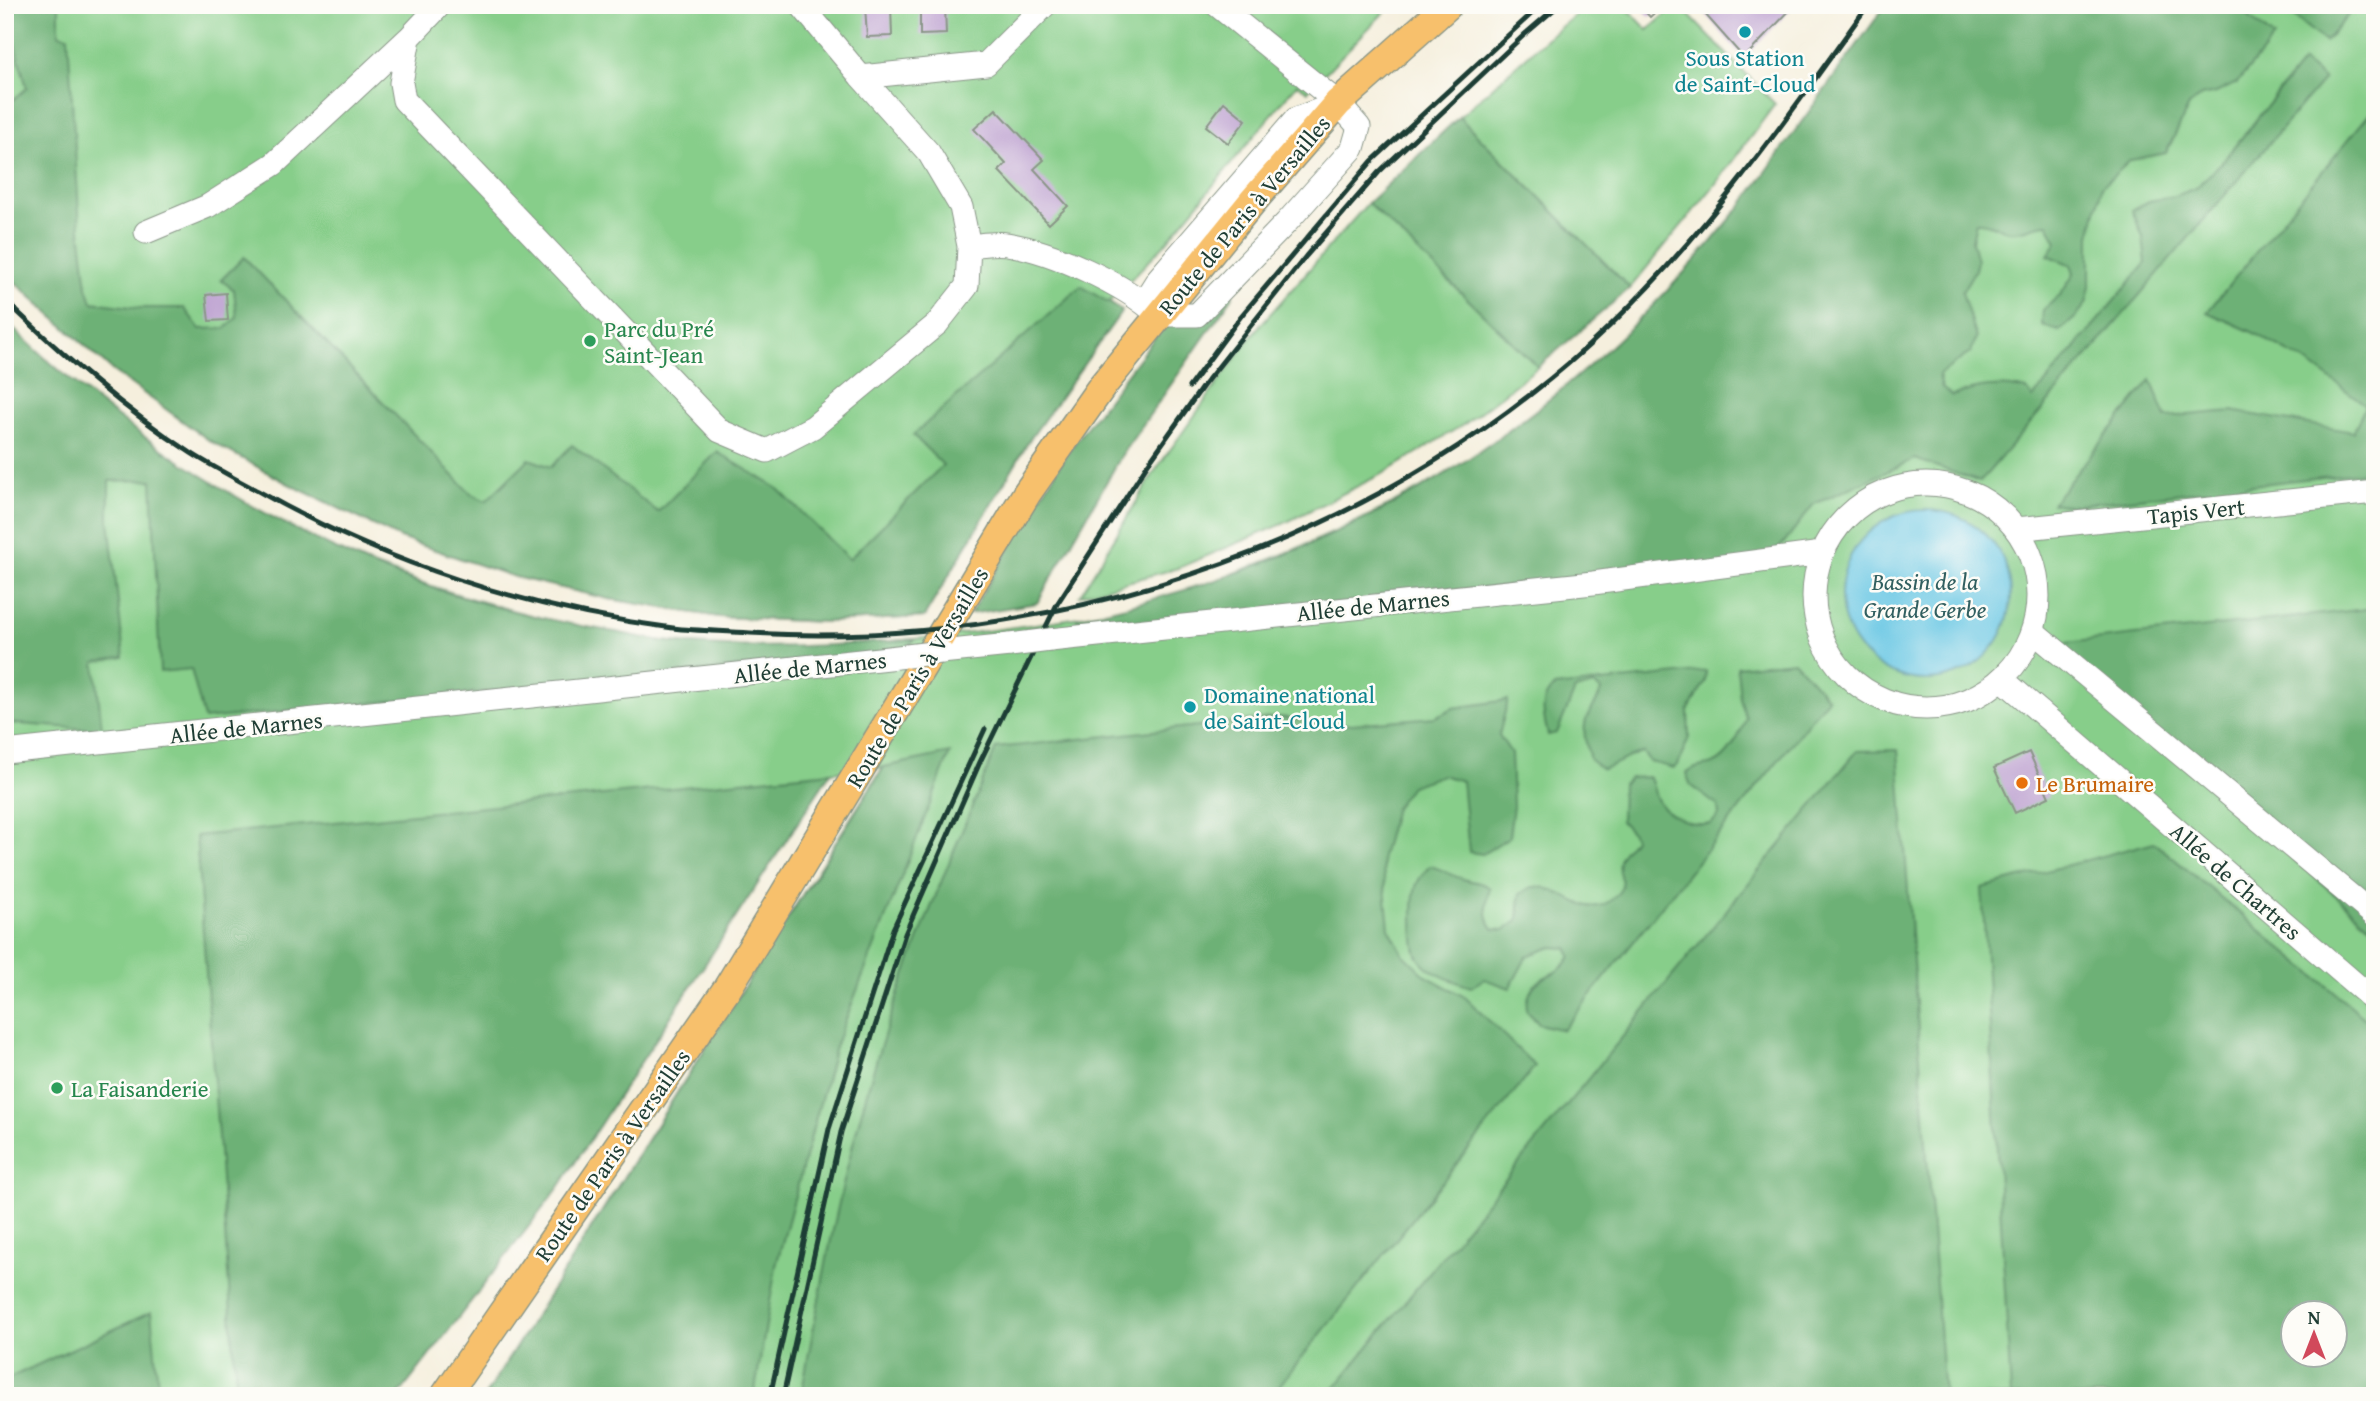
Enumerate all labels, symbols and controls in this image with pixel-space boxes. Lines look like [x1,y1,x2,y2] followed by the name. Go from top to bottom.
[1737,24,1753,40] marker: Sous Station de Saint-Cloud
[1674,41,1816,100] place label: Sous Station de Saint-Cloud
[1150,108,1338,322] street label: Route de Paris à Versailles
[604,312,714,371] place label: Parc du Pré Saint-Jean
[582,333,598,349] marker: Parc du Pré Saint-Jean
[2146,489,2246,533] street label: Tapis Vert
[838,560,996,794] street label: Route de Paris à Versailles
[1864,564,1987,627] water label: Bassin de la Grande Gerbe
[1295,581,1451,629] street label: Allée de Marnes
[732,643,888,691] street label: Allée de Marnes
[1204,678,1375,737] place label: Domaine national de Saint-Cloud
[1182,699,1198,715] marker: Domaine national de Saint-Cloud
[168,703,324,751] street label: Allée de Marnes
[2036,767,2154,800] place label: Le Brumaire
[2014,775,2030,791] marker: Le Brumaire
[2163,815,2309,947] street label: Allée de Chartres
[526,1042,698,1268] street label: Route de Paris à Versailles
[71,1072,209,1105] place label: La Faisanderie
[49,1080,65,1096] marker: La Faisanderie
[2278,1300,2348,1370] north arrow
[2308,1303,2321,1331] text: N

